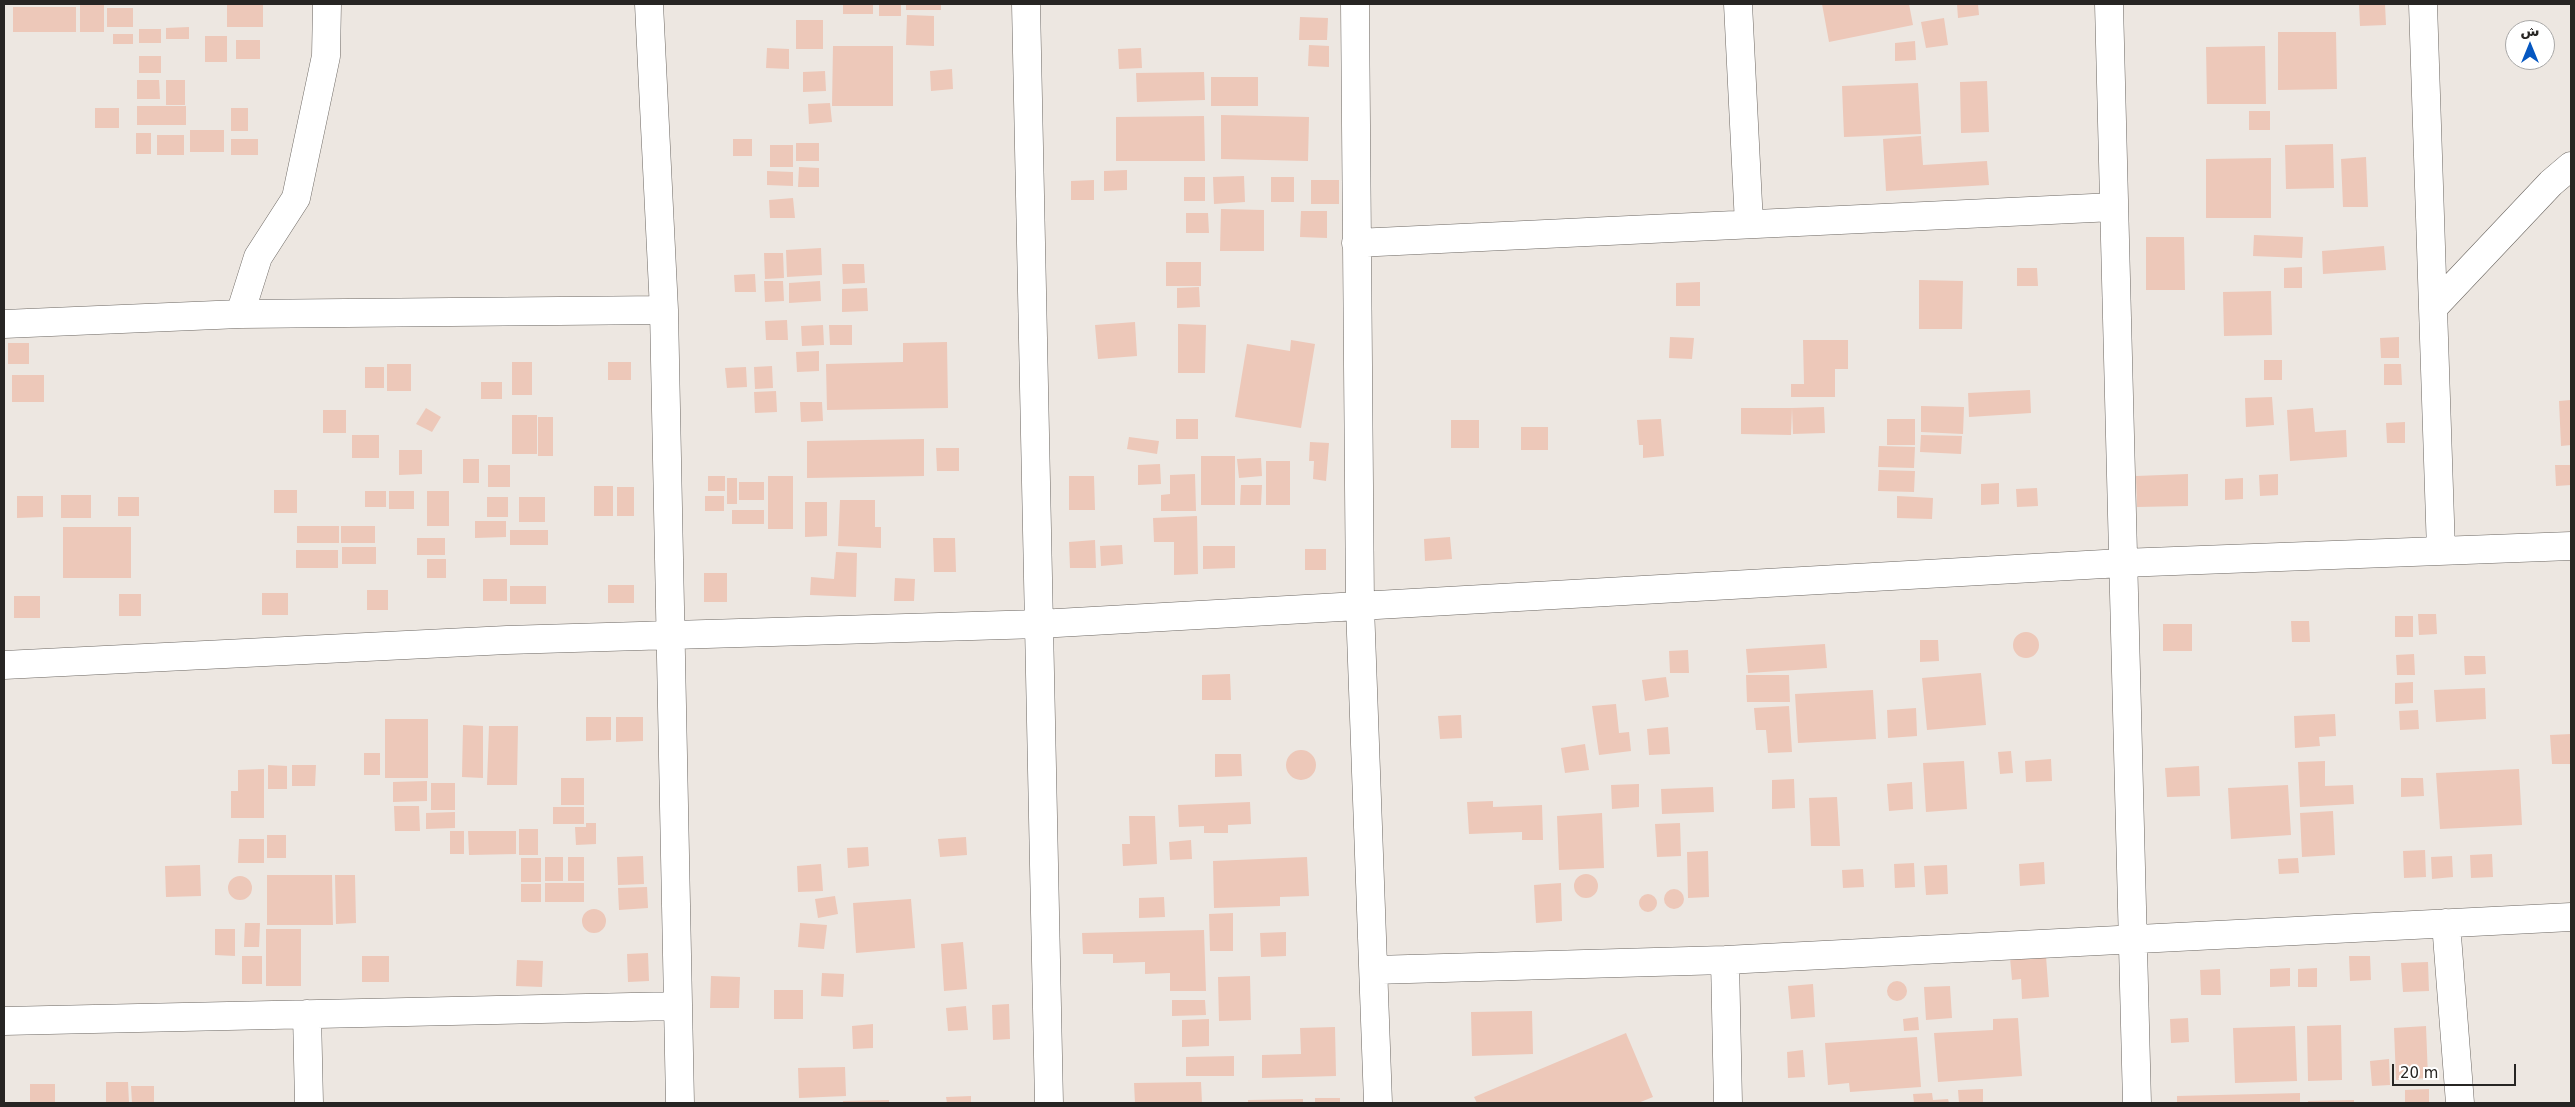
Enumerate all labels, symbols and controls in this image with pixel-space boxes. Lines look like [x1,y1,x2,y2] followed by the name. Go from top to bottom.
[2505,20,2555,70] north arrow
[2520,23,2540,39] text: ش
[2395,1054,2519,1086] scale bar
[2400,1064,2438,1082] text: 20 m

